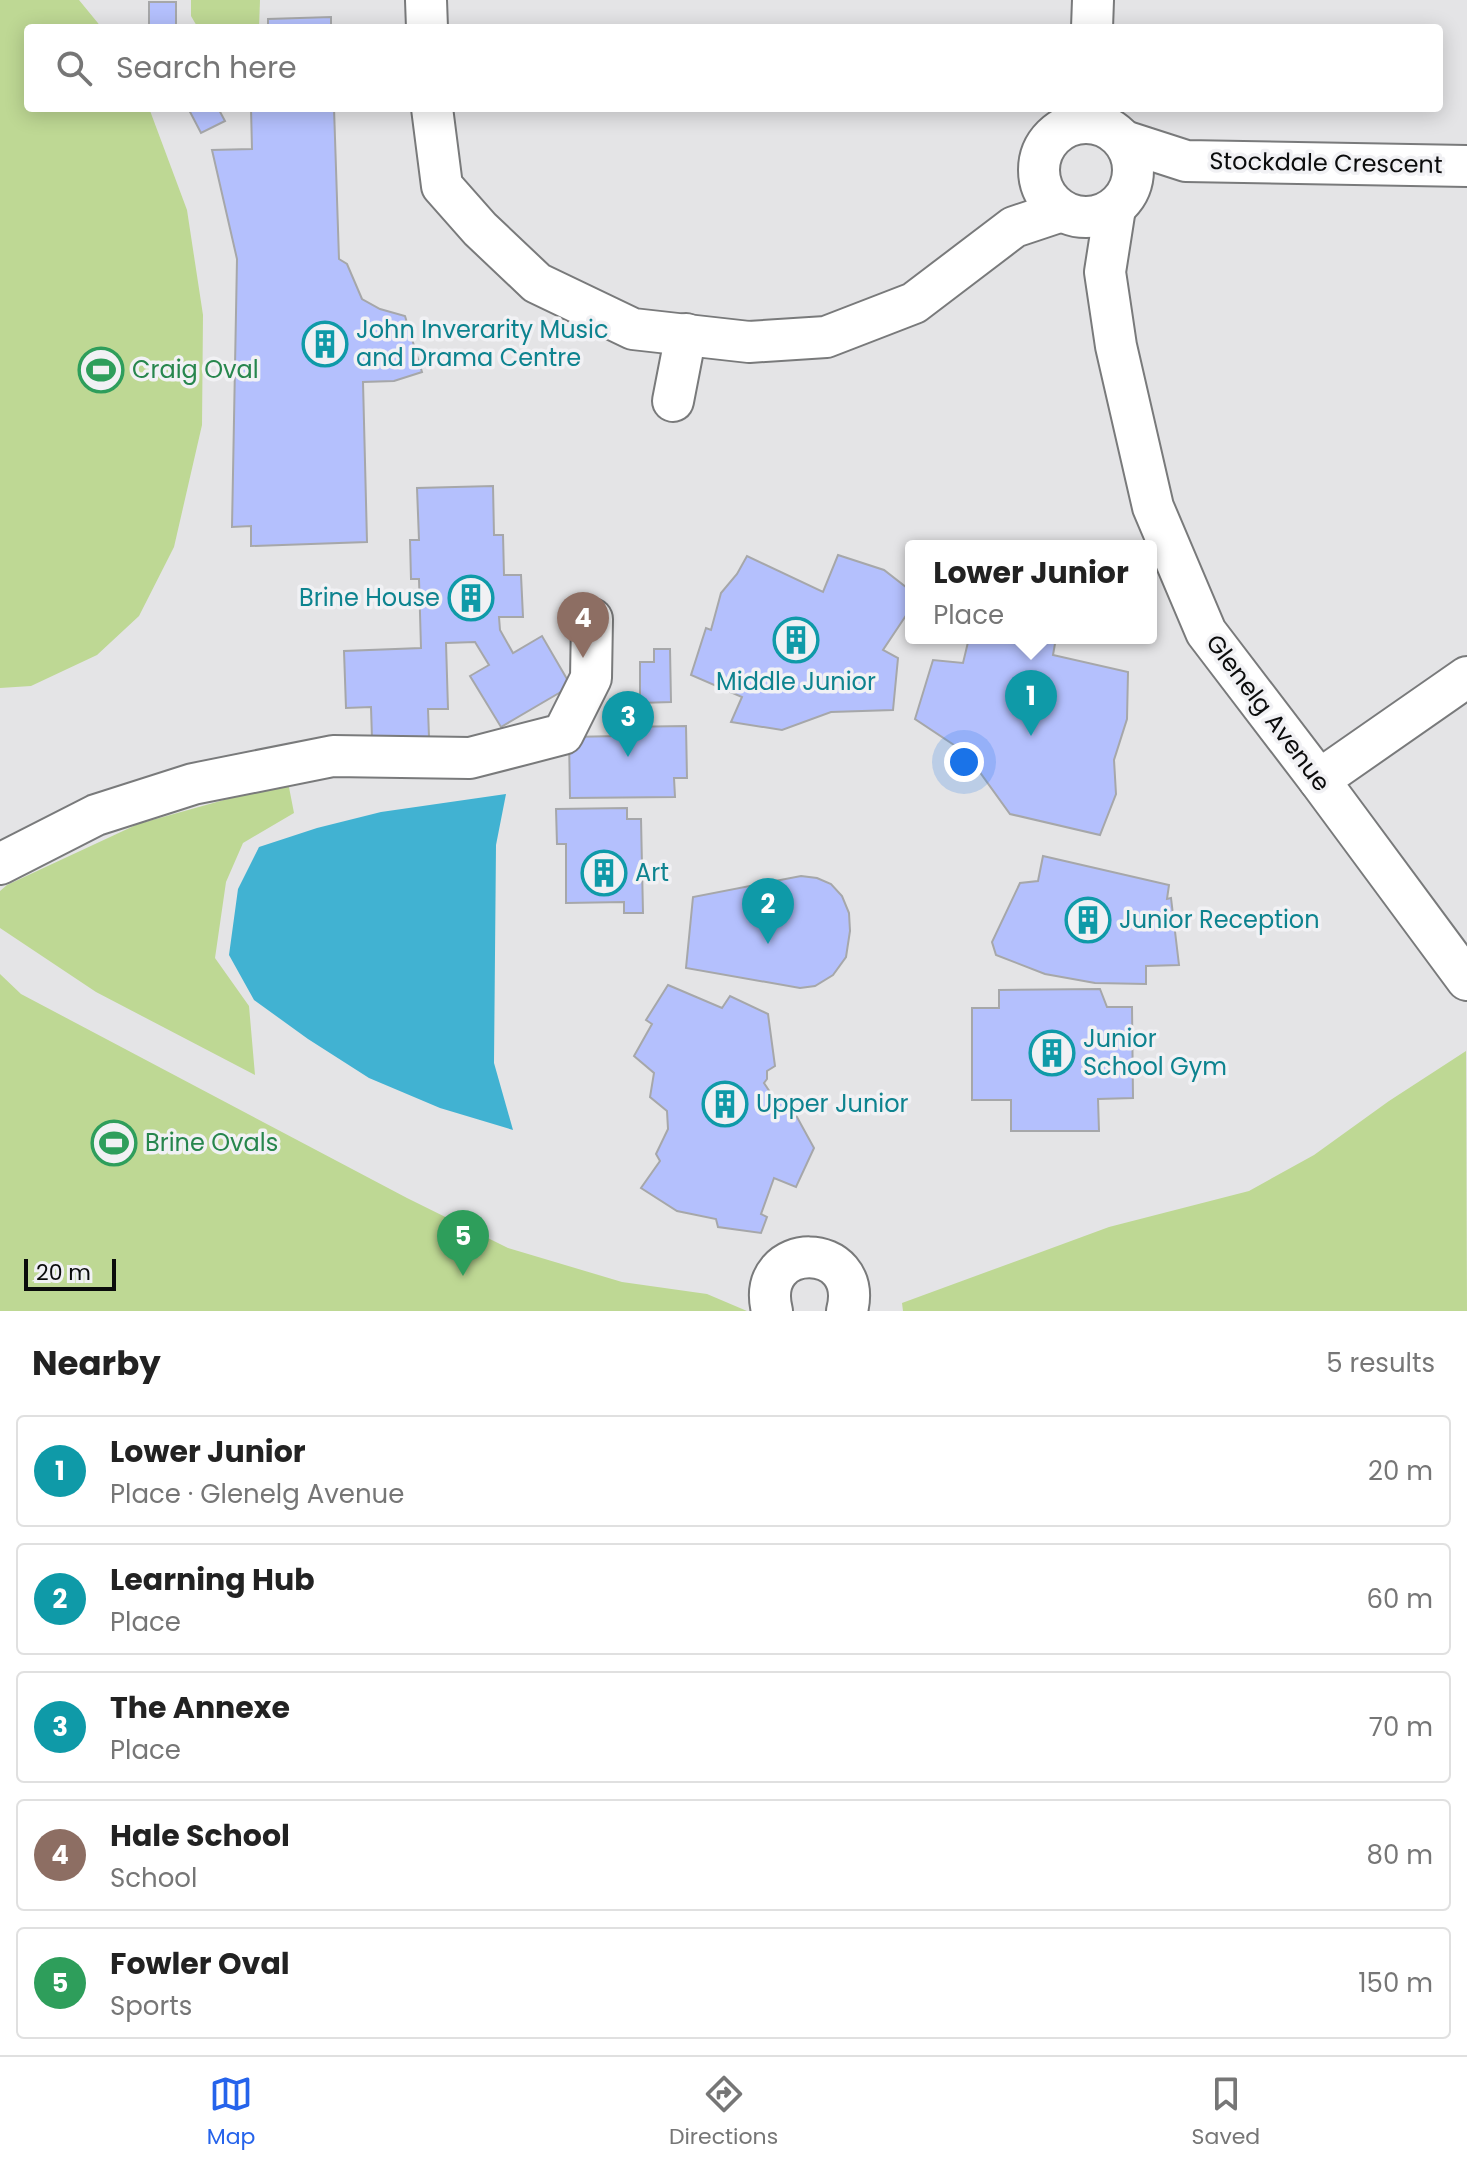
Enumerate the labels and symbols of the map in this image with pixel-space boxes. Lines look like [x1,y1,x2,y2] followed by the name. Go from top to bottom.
[1209,144,1443,181] street label: Stockdale Crescent
[356,313,609,374] place label: John Inverarity Music and Drama Centre
[301,320,349,368] building icon: John Inverarity Music and Drama Centre
[77,346,125,394] sports icon: Craig Oval
[132,353,259,386] place label: Craig Oval
[447,574,495,622] building icon: Brine House
[299,581,440,614] place label: Brine House
[557,592,609,658] pin: 4
[772,616,820,664] building icon: Middle Junior
[1199,628,1338,798] street label: Glenelg Avenue
[716,665,876,698] place label: Middle Junior
[1005,670,1057,736] pin: 1
[602,691,654,757] pin: 3
[944,742,984,782] your location
[580,849,628,897] building icon: Art
[635,856,669,889] place label: Art
[742,878,794,944] pin: 2
[1064,896,1112,944] building icon: Junior Reception
[1119,903,1320,936] place label: Junior Reception
[1083,1022,1227,1083] place label: Junior School Gym
[1028,1029,1076,1077] building icon: Junior School Gym
[701,1080,749,1128] building icon: Upper Junior
[756,1087,909,1120] place label: Upper Junior
[90,1119,138,1167] sports icon: Brine Ovals
[145,1126,278,1159] place label: Brine Ovals
[437,1210,489,1276] pin: 5
[24,1255,116,1291] scale bar

